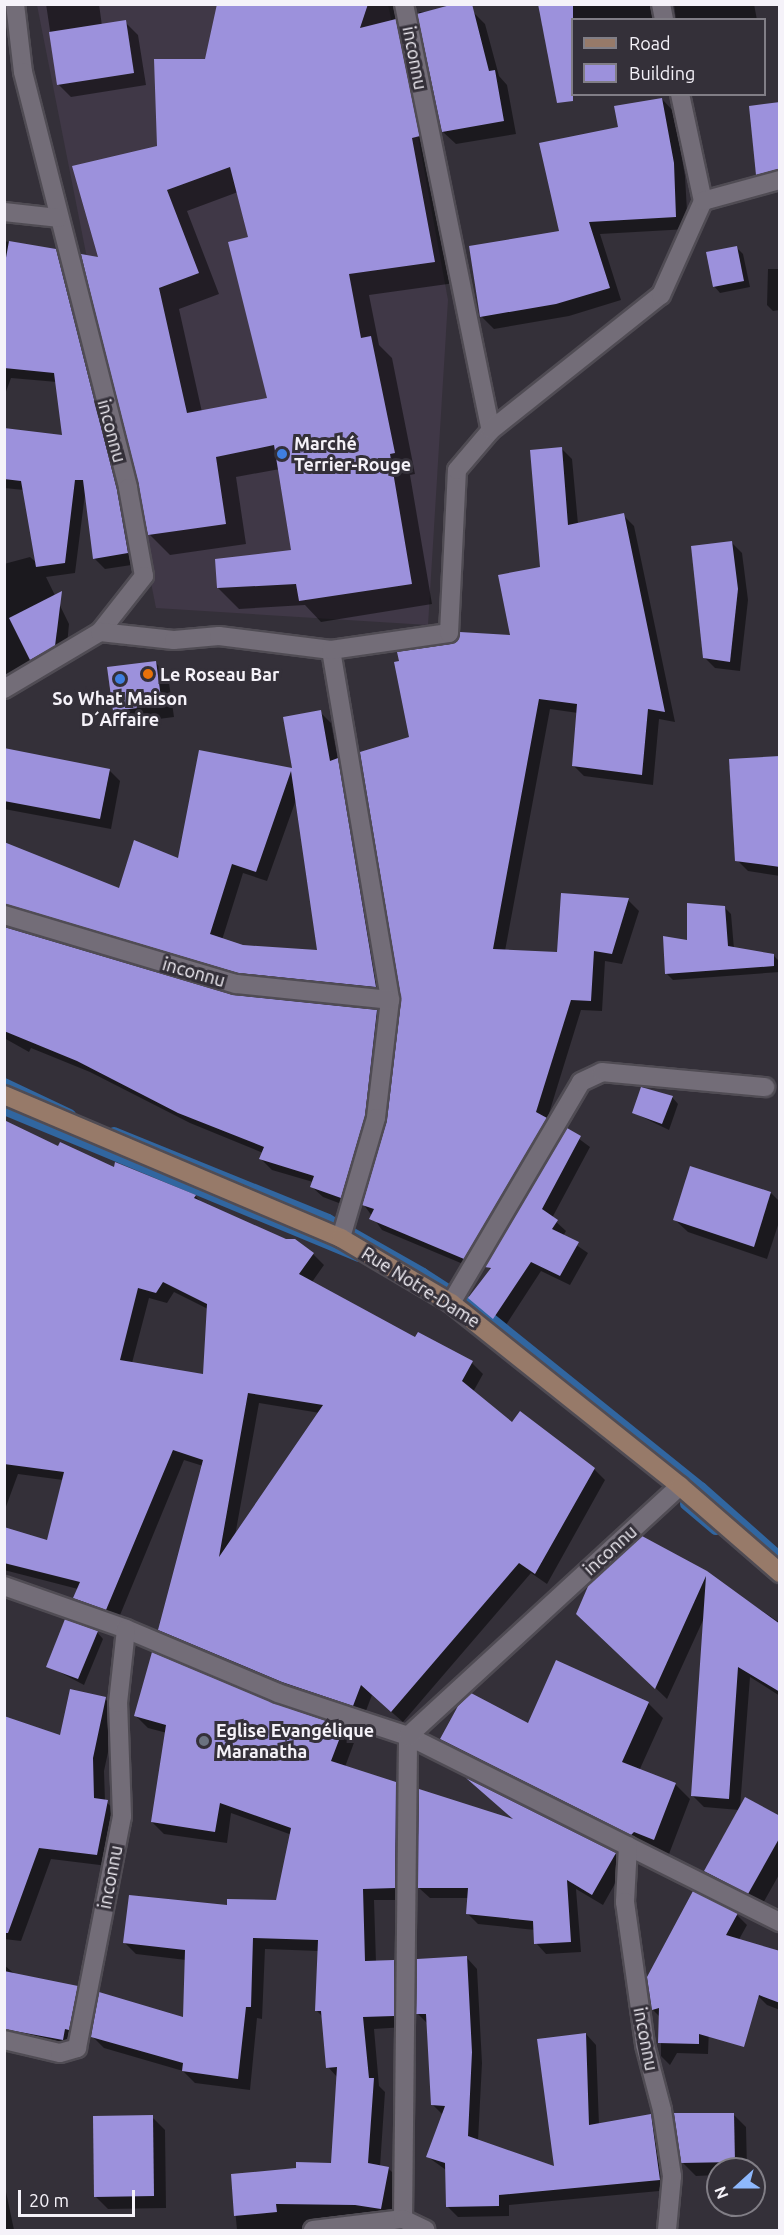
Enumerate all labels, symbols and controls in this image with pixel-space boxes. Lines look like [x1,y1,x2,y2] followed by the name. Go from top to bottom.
[571,18,766,96] legend
[398,24,432,92] street label: inconnu
[629,33,671,53] text: Road
[629,63,695,83] text: Building
[93,397,131,465] street label: inconnu
[294,433,411,476] place label: Marché Terrier-Rouge
[275,447,289,461] marker: Marché Terrier-Rouge
[160,663,279,685] place label: Le Roseau Bar
[141,667,155,681] marker: Le Roseau Bar
[113,672,127,686] marker: So What Maison D´Affaire
[52,688,188,730] place label: So What Maison D´Affaire
[160,953,228,991] street label: inconnu
[358,1242,484,1332] street label: Rue Notre-Dame
[579,1520,641,1580] street label: inconnu
[216,1720,374,1762] place label: Eglise Evangélique Maranatha
[197,1734,211,1748] marker: Eglise Evangélique Maranatha
[93,1843,127,1911] street label: inconnu
[629,2005,663,2073] street label: inconnu
[706,2157,766,2217] north arrow
[21,2178,138,2216] scale bar
[711,2184,732,2202] text: N
[29,2190,69,2210] text: 20 m

